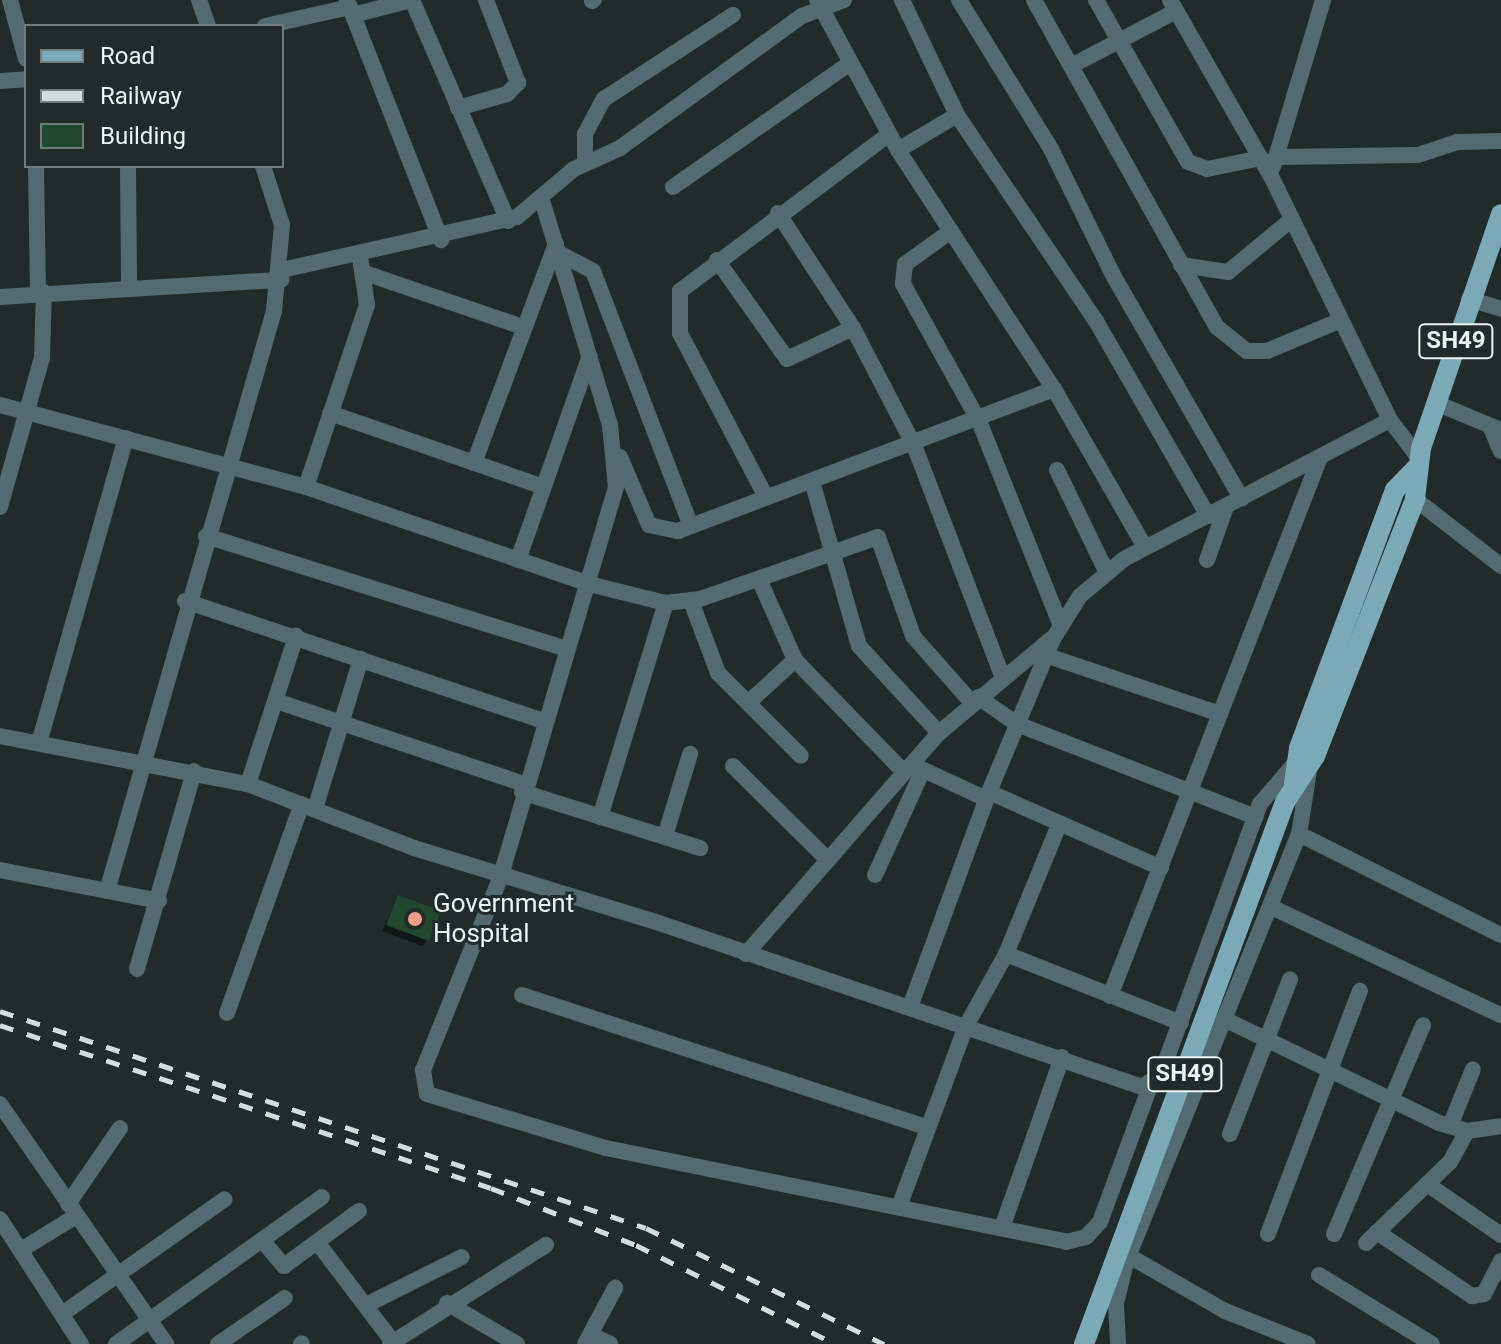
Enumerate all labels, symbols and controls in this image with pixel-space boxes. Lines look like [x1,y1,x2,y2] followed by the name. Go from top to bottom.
[24,24,284,168] legend
[100,42,155,70] text: Road
[100,82,182,110] text: Railway
[100,122,186,150] text: Building
[1418,321,1494,361] road number: SH49
[433,888,574,950] place label: Government Hospital
[404,908,426,930] marker: Government Hospital
[1147,1054,1223,1094] road number: SH49

